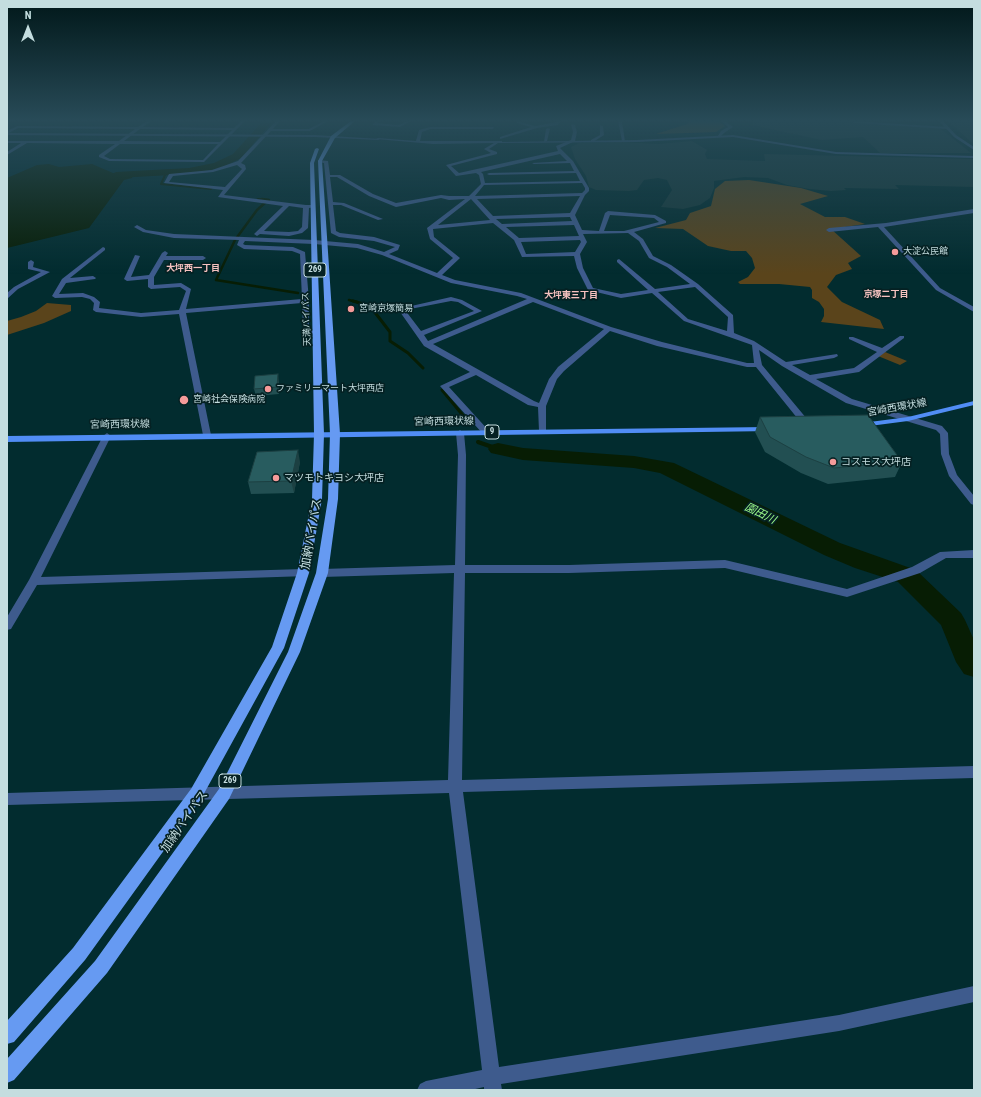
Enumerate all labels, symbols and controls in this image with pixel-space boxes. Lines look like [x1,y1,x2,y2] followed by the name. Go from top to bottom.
[8,8,48,48] north arrow
[25,9,31,22] text: N
[890,247,900,257] marker: 大淀公民館
[903,247,948,257] place label: 大淀公民館
[304,263,326,277] road number: 269
[166,264,220,274] district label: 大坪西一丁目
[864,290,908,300] district label: 京塚二丁目
[544,291,598,301] district label: 大坪東三丁目
[301,292,313,346] street label: 天満バイパス
[346,304,356,314] marker: 宮崎京塚簡易
[359,304,413,314] place label: 宮崎京塚簡易
[263,384,273,394] marker: ファミリーマート大坪西店
[276,384,384,394] place label: ファミリーマート大坪西店
[178,394,190,406] marker: 宮崎社会保険病院
[193,395,265,405] place label: 宮崎社会保険病院
[866,397,928,419] street label: 宮崎西環状線
[414,415,474,429] street label: 宮崎西環状線
[90,418,150,432] street label: 宮崎西環状線
[485,425,499,439] road number: 9
[841,456,911,468] place label: コスモス大坪店
[828,457,838,467] marker: コスモス大坪店
[284,472,384,484] place label: マツモトキヨシ大坪店
[271,473,281,483] marker: マツモトキヨシ大坪店
[299,497,325,571] street label: 加納バイパス
[742,501,778,527] water label: 園田川
[219,774,241,788] road number: 269
[158,788,212,856] street label: 加納バイパス

